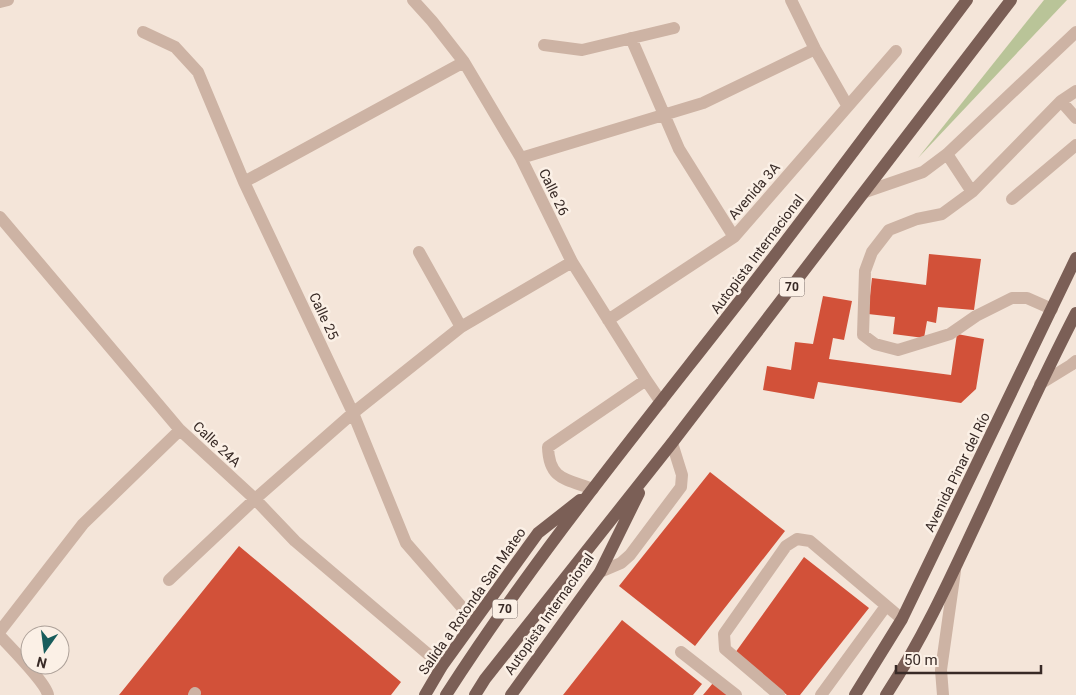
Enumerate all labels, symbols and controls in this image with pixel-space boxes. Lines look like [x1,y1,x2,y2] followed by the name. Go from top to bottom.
[725,159,783,223] street label: Avenida 3A
[536,166,572,218] street label: Calle 26
[707,191,807,317] street label: Autopista Internacional
[780,278,804,296] road number: 70
[306,290,342,342] street label: Calle 25
[921,410,993,534] street label: Avenida Pinar del Río
[190,418,244,470] street label: Calle 24A
[415,525,529,677] street label: Salida a Rotonda San Mateo
[501,550,597,678] street label: Autopista Internacional
[492,600,518,618] road number: 70
[20,625,70,675] north arrow
[896,642,1041,674] scale bar
[904,651,938,669] text: 50 m
[35,654,49,672] text: N

